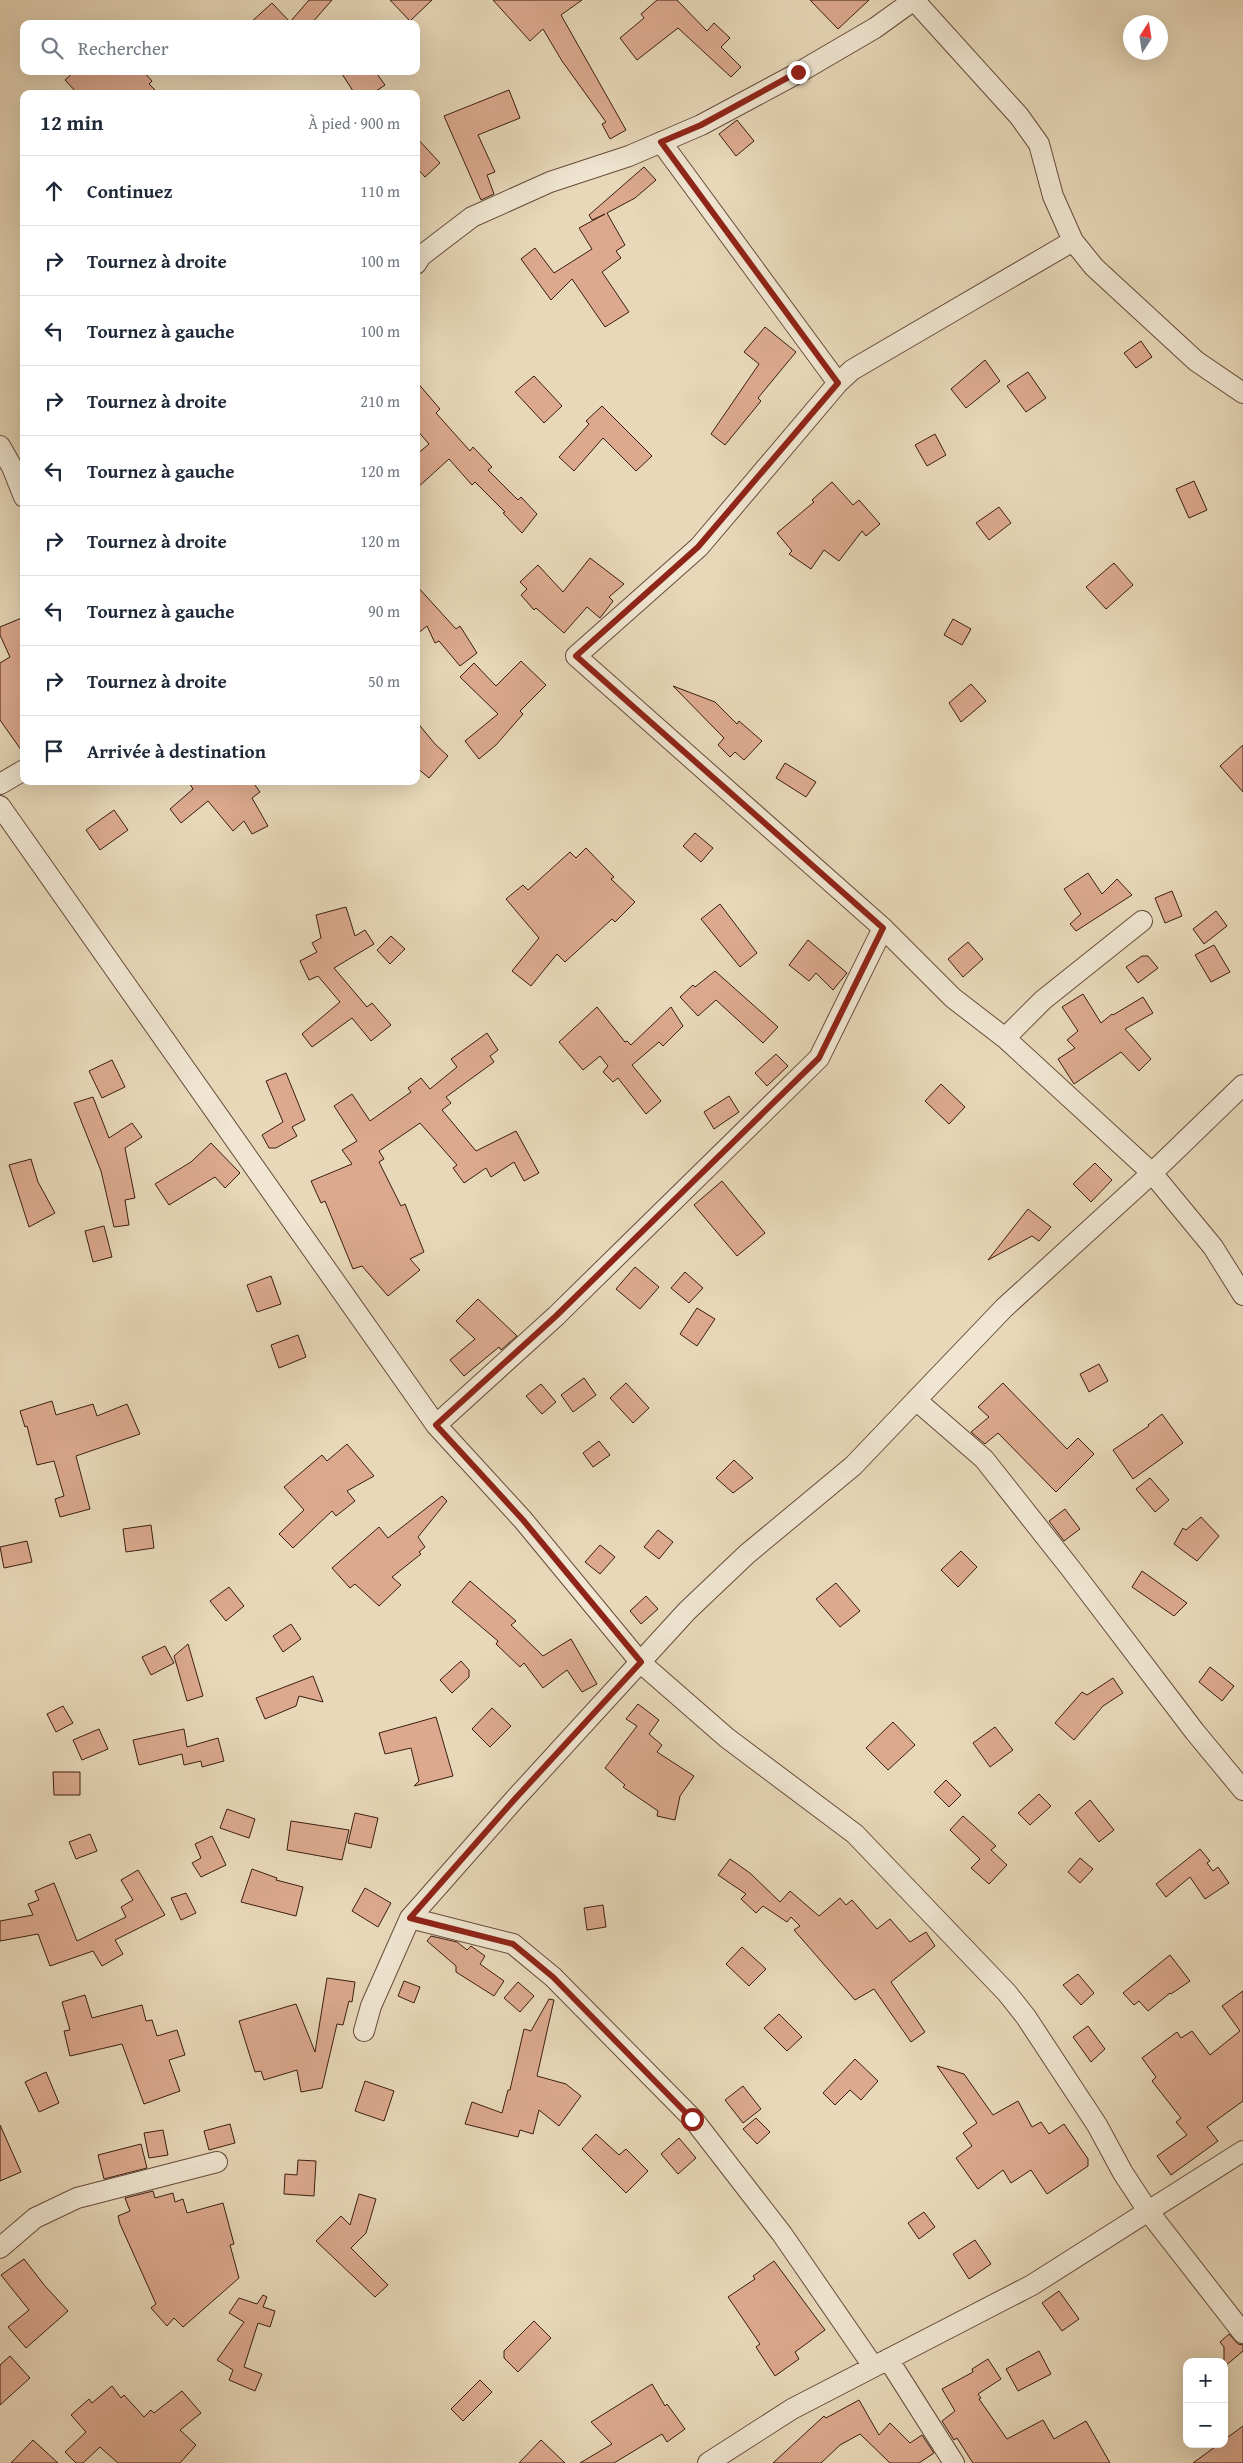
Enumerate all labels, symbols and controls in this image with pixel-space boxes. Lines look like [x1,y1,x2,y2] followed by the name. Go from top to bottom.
[1123,15,1168,60] north arrow
[20,20,420,75] search box
[38,34,66,62] icon: search
[78,34,169,62] text: Rechercher
[787,61,810,84] route end
[40,107,103,138] text: 12 min
[308,111,400,135] text: À pied · 900 m
[40,177,68,205] icon: ahead
[87,177,173,205] text: Continuez
[360,179,400,203] text: 110 m
[40,247,68,275] icon: right
[87,247,227,275] text: Tournez à droite
[360,249,400,273] text: 100 m
[40,317,68,345] icon: left
[87,317,235,345] text: Tournez à gauche
[360,319,400,343] text: 100 m
[40,387,68,415] icon: right
[87,387,227,415] text: Tournez à droite
[360,389,400,413] text: 210 m
[40,457,68,485] icon: left
[87,457,235,485] text: Tournez à gauche
[360,459,400,483] text: 120 m
[40,527,68,555] icon: right
[87,527,227,555] text: Tournez à droite
[360,529,400,553] text: 120 m
[40,597,68,625] icon: left
[87,597,235,625] text: Tournez à gauche
[368,599,400,623] text: 90 m
[40,667,68,695] icon: right
[87,667,227,695] text: Tournez à droite
[368,669,400,693] text: 50 m
[40,737,68,765] icon: arrive
[87,737,266,765] text: Arrivée à destination
[681,2108,704,2131] route start
[1183,2358,1228,2448] map controls
[1183,2358,1228,2403] button: +
[1183,2403,1228,2448] button: −

